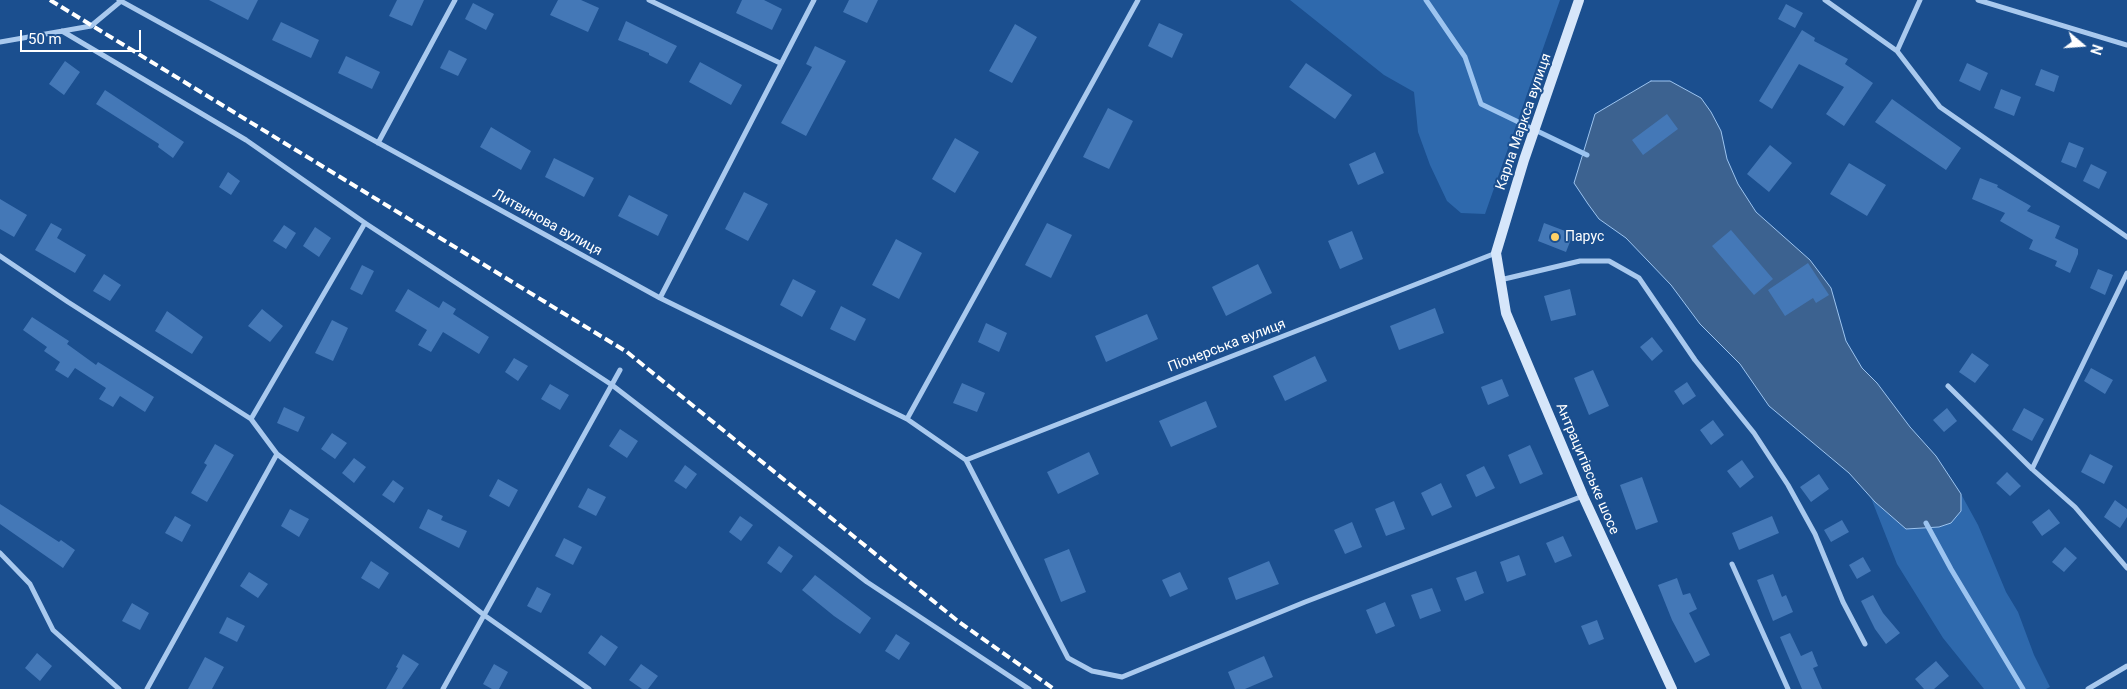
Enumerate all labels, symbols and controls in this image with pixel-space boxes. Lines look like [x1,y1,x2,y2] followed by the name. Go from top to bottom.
[22,20,144,52] scale bar
[2057,20,2107,70] north arrow
[28,30,62,48] text: 50 m
[2087,42,2105,57] text: N
[1493,51,1555,193] street label: Карла Маркса вулиця
[489,186,605,260] street label: Литвинова вулиця
[1565,229,1604,245] place label: Парус
[1549,231,1561,243] marker: Парус
[1166,316,1288,376] street label: Піонерська вулиця
[1552,401,1622,537] street label: Антрацитівське шосе

